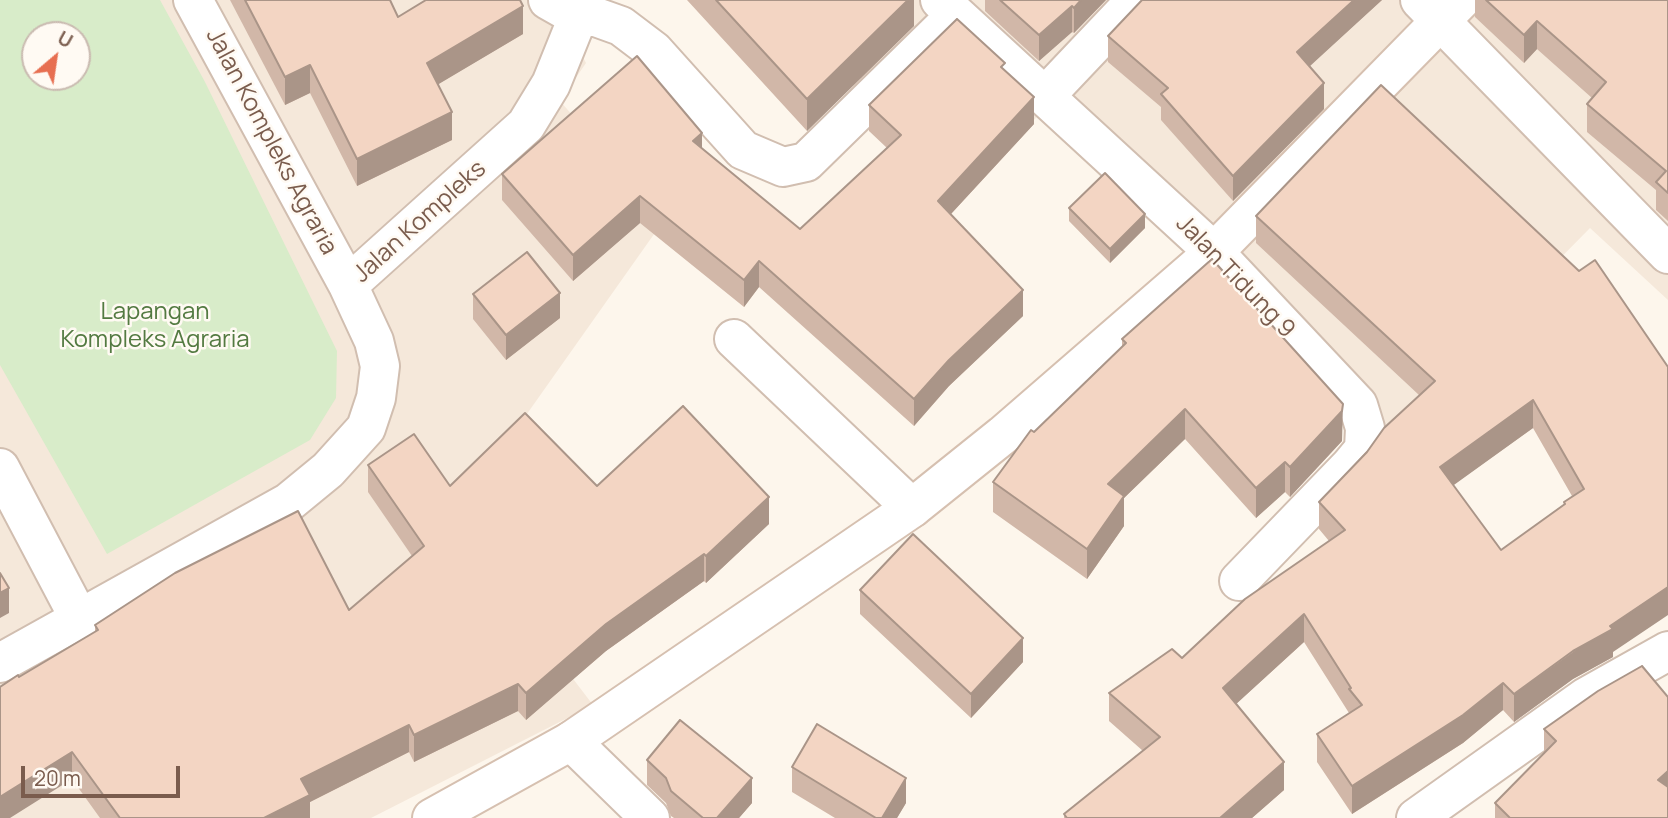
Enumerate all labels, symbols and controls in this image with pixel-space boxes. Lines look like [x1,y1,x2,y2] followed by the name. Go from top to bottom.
[21,21,91,91] north arrow
[199,24,343,260] street label: Jalan Kompleks Agraria
[53,25,77,54] text: U
[348,155,492,289] street label: Jalan Kompleks
[1169,210,1301,344] street label: Jalan Tidung 9
[60,298,250,354] park label: Lapangan Kompleks Agraria
[24,752,184,796] scale bar
[34,764,81,792] text: 20 m

